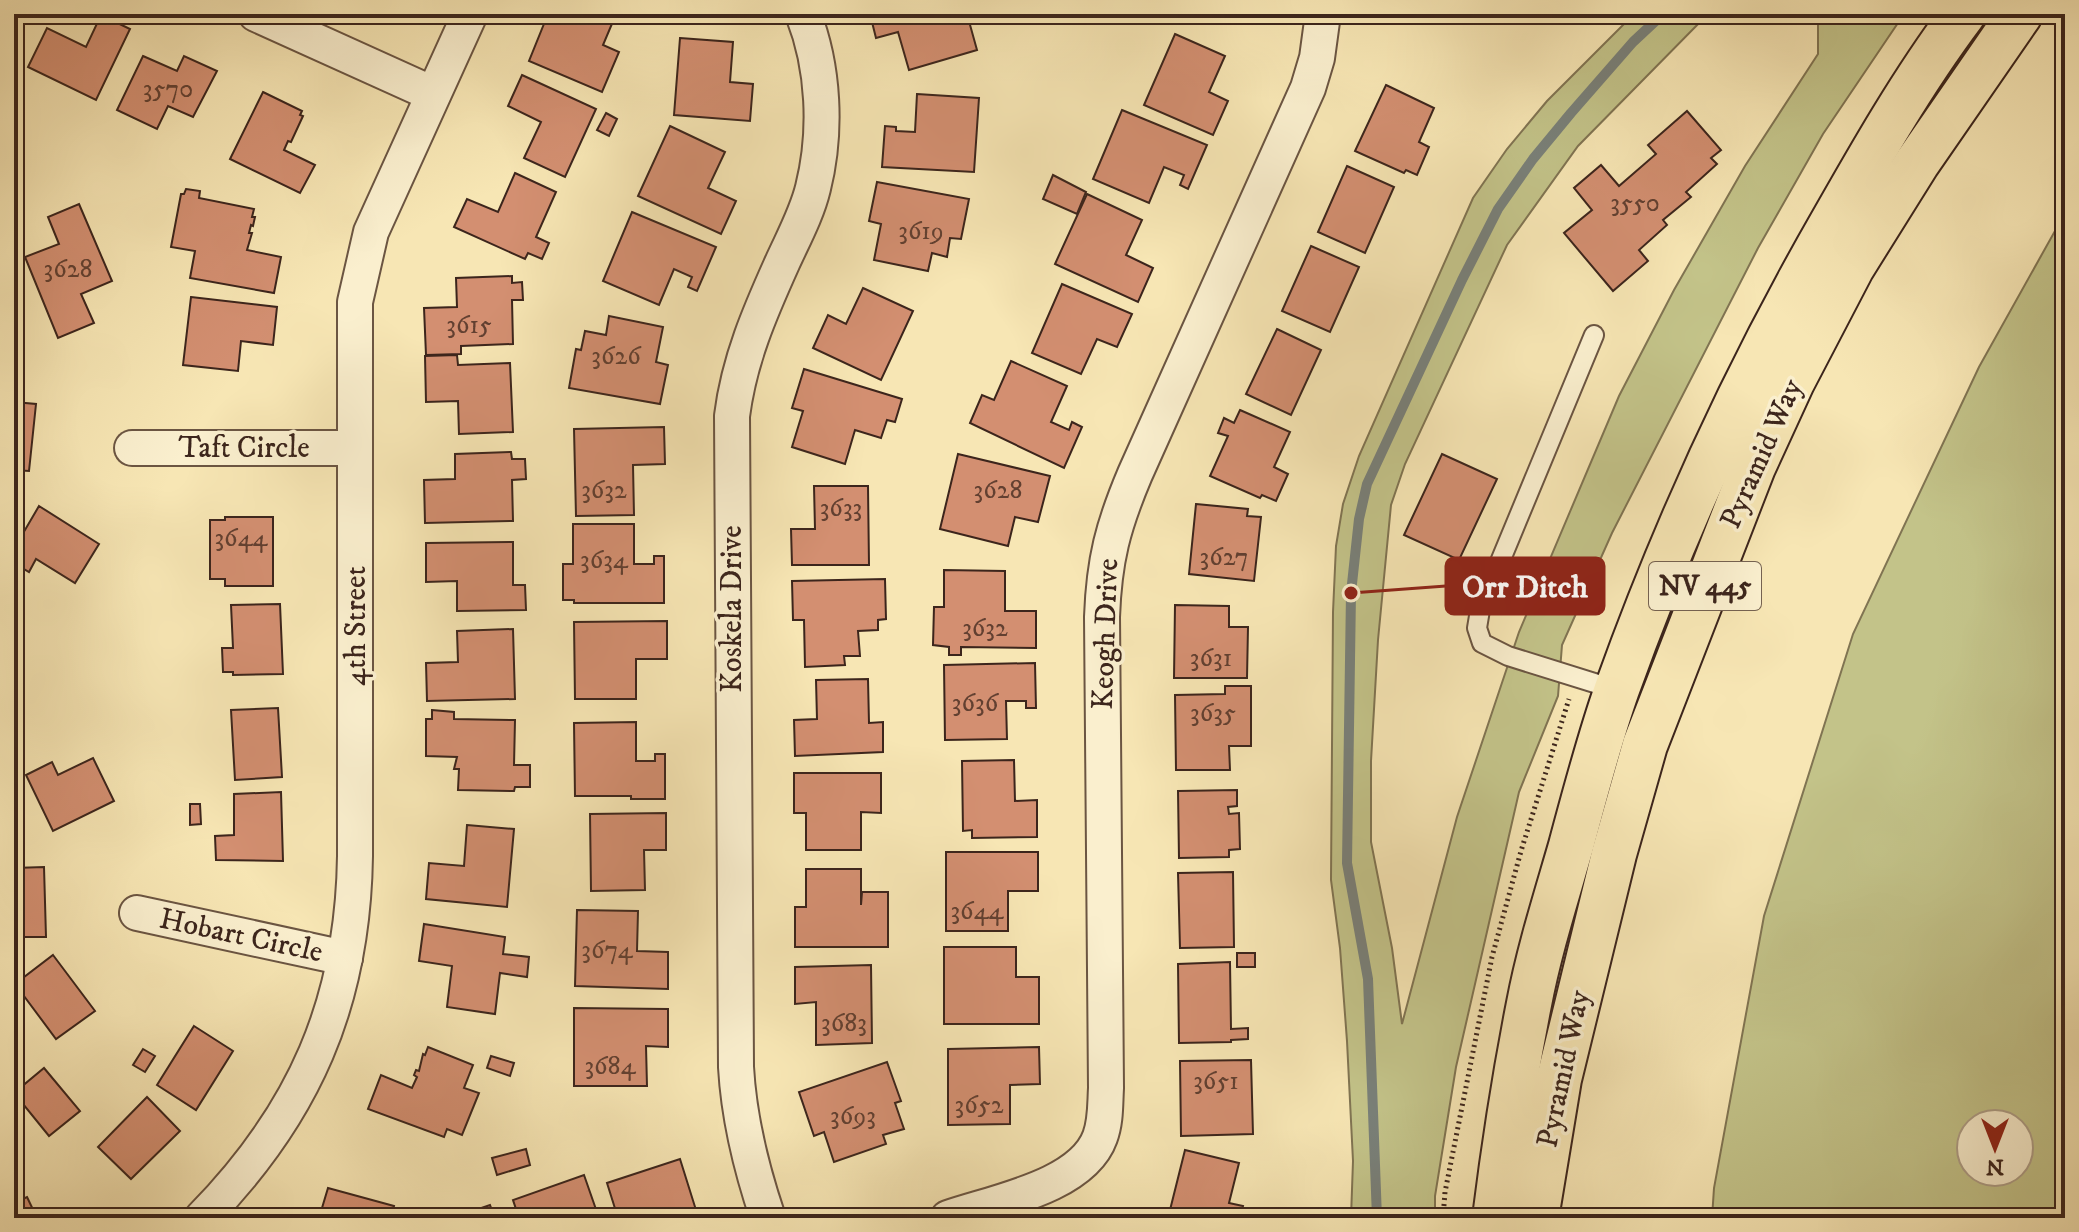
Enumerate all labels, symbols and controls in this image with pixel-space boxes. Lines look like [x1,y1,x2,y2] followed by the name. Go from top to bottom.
[143,73,193,106] house number: 3570
[1610,187,1660,220] house number: 3550
[898,215,944,248] house number: 3619
[43,253,93,286] house number: 3628
[446,309,492,342] house number: 3615
[591,340,642,373] house number: 3626
[1713,373,1812,535] street label: Pyramid Way
[178,430,310,467] street label: Taft Circle
[581,474,627,507] house number: 3632
[973,474,1023,507] house number: 3628
[820,492,862,525] house number: 3633
[214,522,269,555] house number: 3644
[714,525,751,693] street label: Koskela Drive
[1199,541,1249,574] house number: 3627
[580,544,629,577] house number: 3634
[1085,558,1127,710] street label: Keogh Drive
[1446,558,1604,614] callout: Orr Ditch
[1649,562,1761,610] road number: NV 445
[338,566,375,686] street label: 4th Street
[1462,568,1588,608] text: Orr Ditch
[962,612,1008,645] house number: 3632
[1190,642,1232,675] house number: 3631
[952,687,1000,720] house number: 3636
[1190,697,1236,730] house number: 3635
[950,895,1005,928] house number: 3644
[156,901,326,971] street label: Hobart Circle
[581,934,634,967] house number: 3674
[1529,986,1599,1151] street label: Pyramid Way
[821,1007,867,1040] house number: 3683
[584,1050,637,1083] house number: 3684
[1193,1065,1239,1098] house number: 3651
[955,1089,1004,1122] house number: 3652
[830,1100,876,1133] house number: 3693
[1955,1108,2035,1188] north arrow
[1986,1153,2004,1180] text: N

